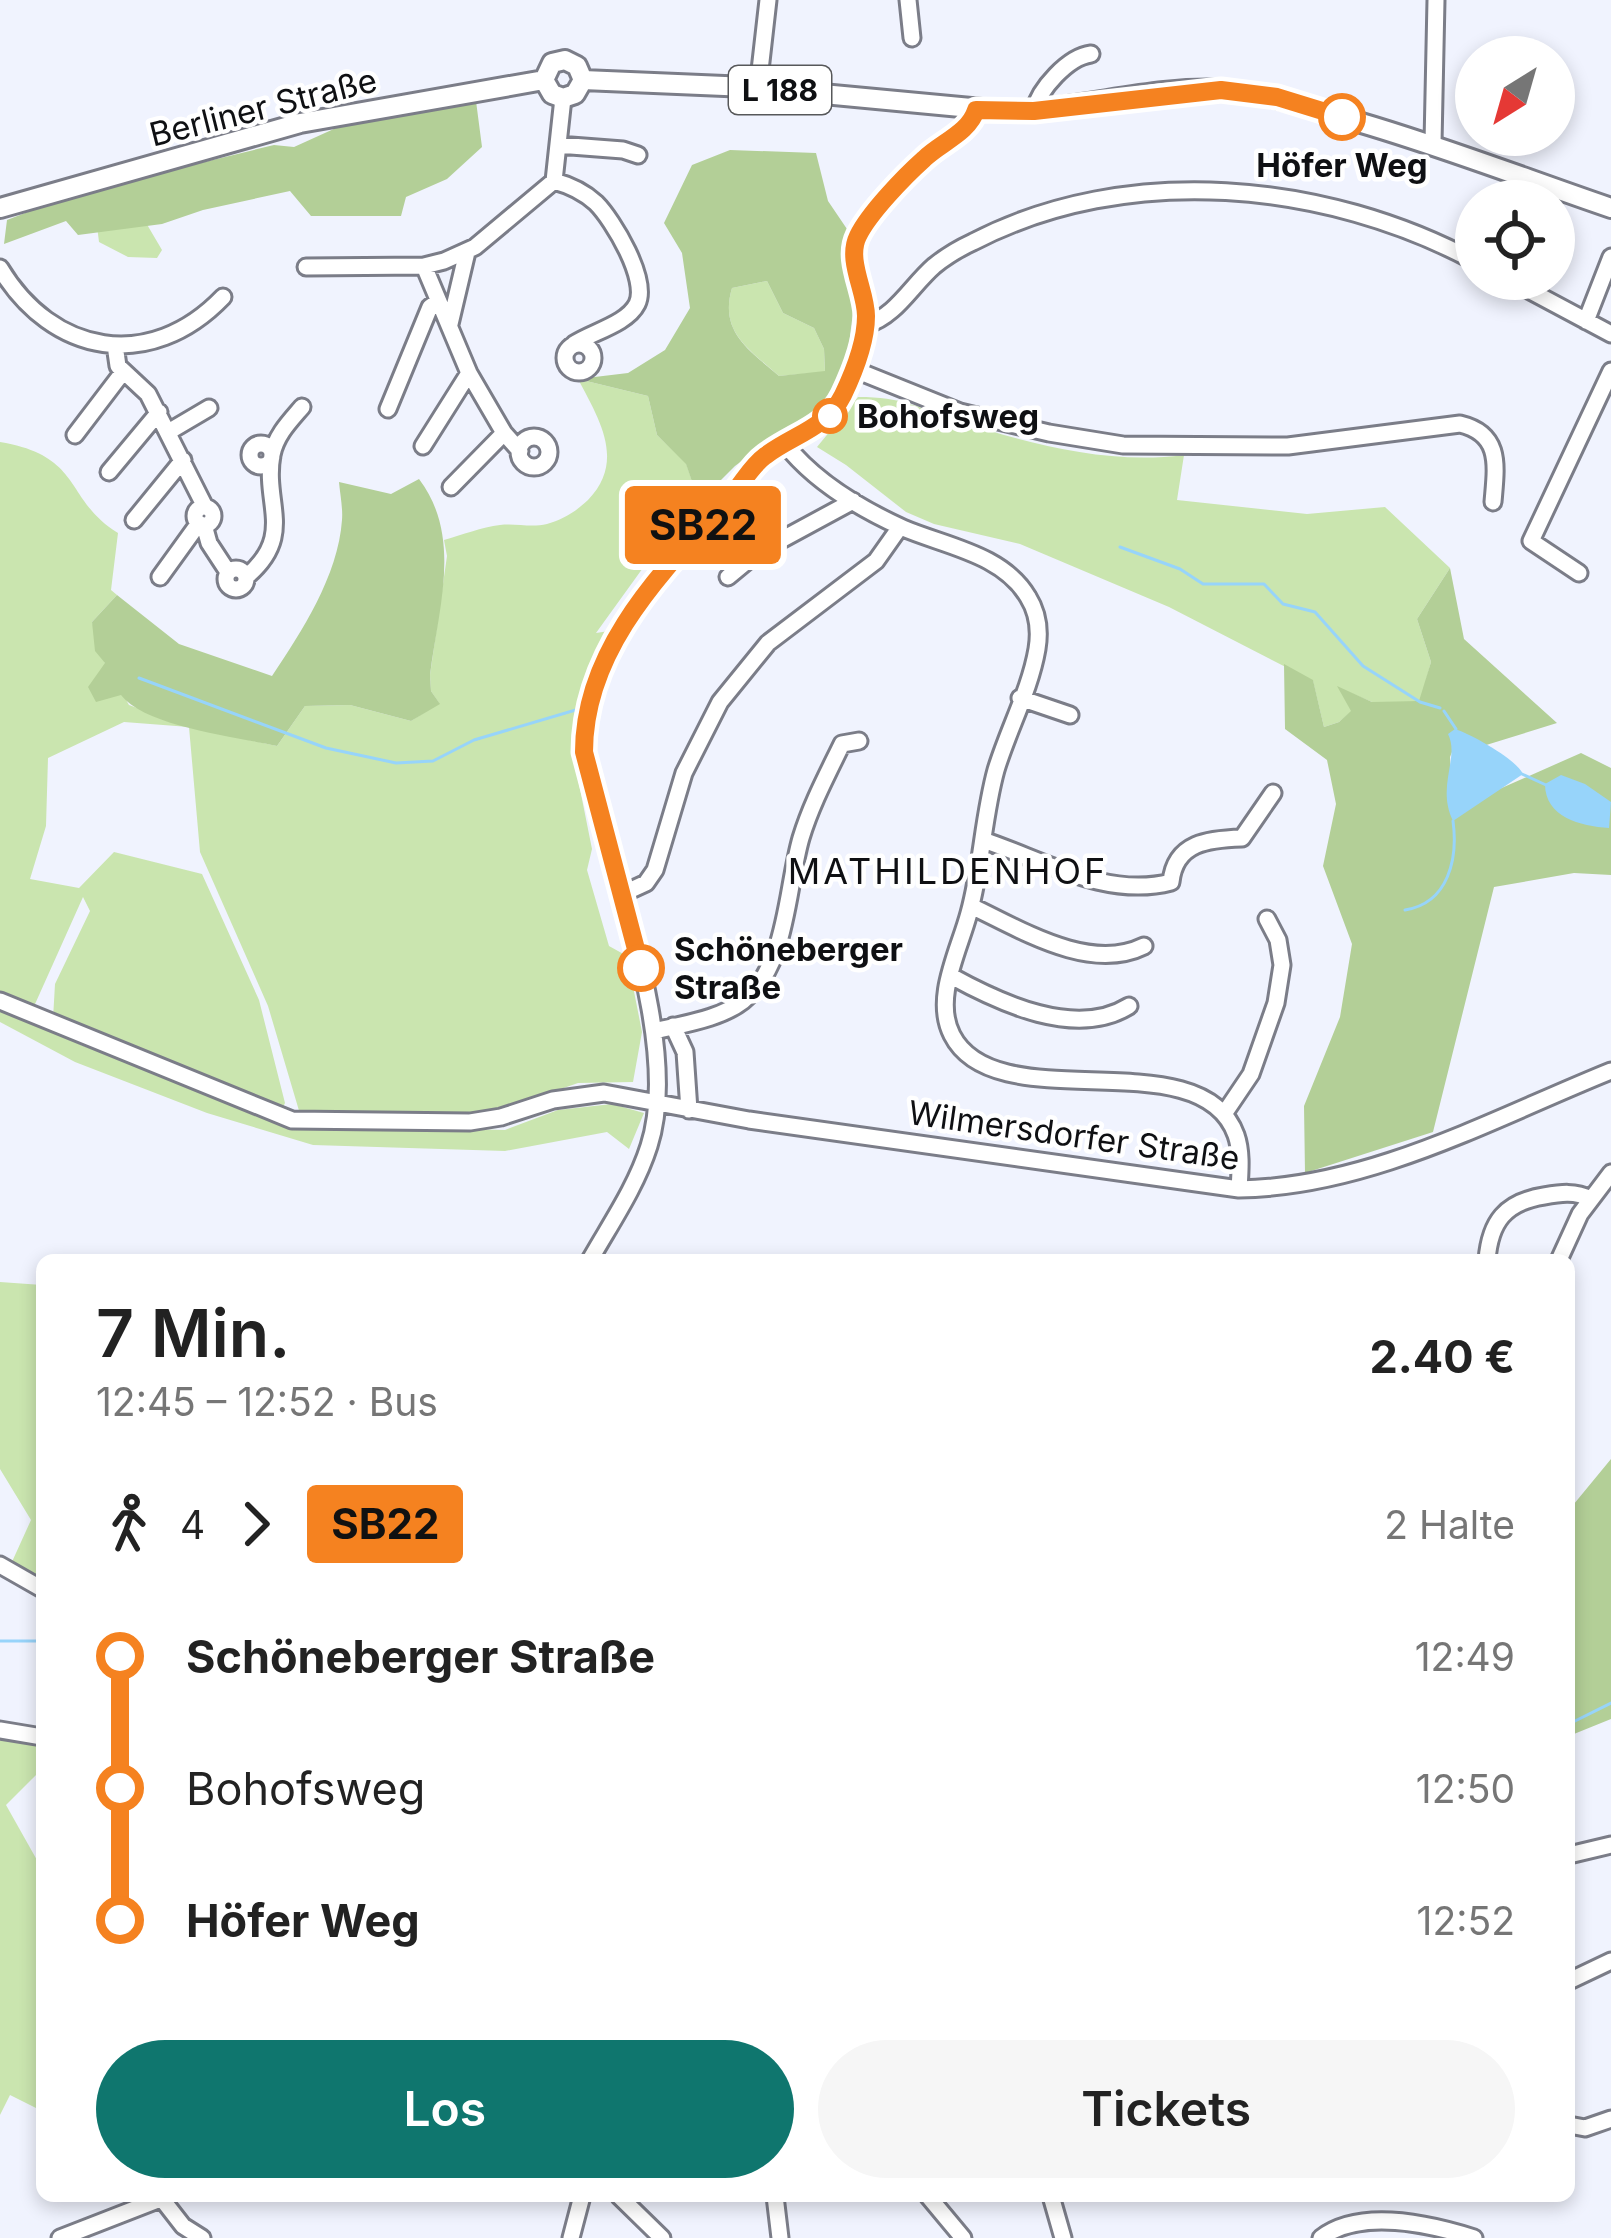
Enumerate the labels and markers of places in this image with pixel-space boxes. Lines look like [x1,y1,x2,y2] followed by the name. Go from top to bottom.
[1320,95,1364,139] marker: Höfer Weg
[1256,145,1428,185] place label: Höfer Weg
[857,396,1039,436] place label: Bohofsweg
[814,400,846,432] marker: Bohofsweg
[674,929,903,1007] place label: Schöneberger Straße
[619,946,663,990] marker: Schöneberger Straße

